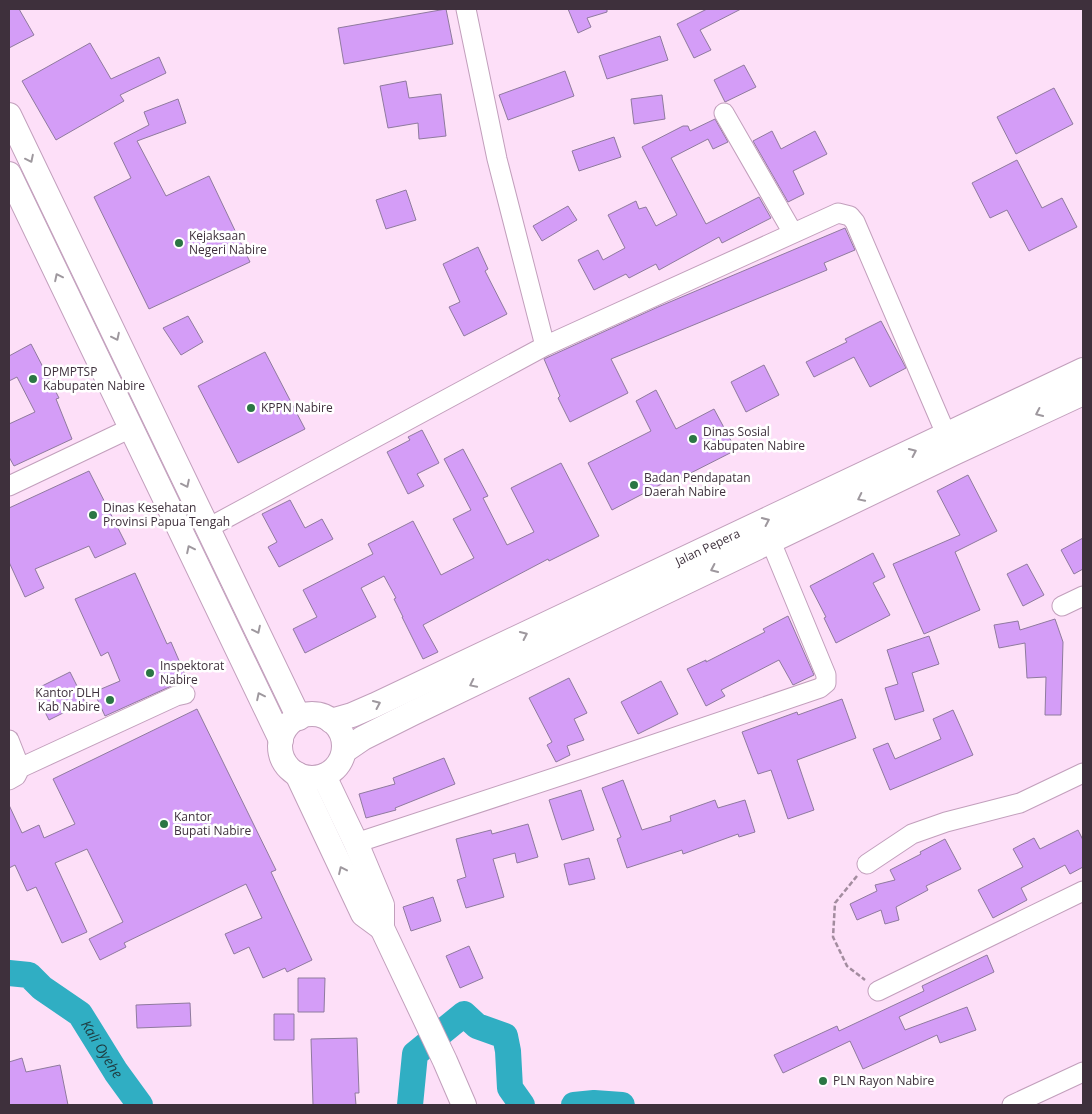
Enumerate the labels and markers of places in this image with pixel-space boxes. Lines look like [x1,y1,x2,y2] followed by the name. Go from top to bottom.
[189,227,267,258] place label: Kejaksaan Negeri Nabire
[173,237,185,249] marker: Kejaksaan Negeri Nabire
[43,363,145,394] place label: DPMPTSP Kabupaten Nabire
[27,373,39,385] marker: DPMPTSP Kabupaten Nabire
[261,399,333,416] place label: KPPN Nabire
[245,402,257,414] marker: KPPN Nabire
[703,423,805,454] place label: Dinas Sosial Kabupaten Nabire
[687,433,699,445] marker: Dinas Sosial Kabupaten Nabire
[644,469,751,500] place label: Badan Pendapatan Daerah Nabire
[628,479,640,491] marker: Badan Pendapatan Daerah Nabire
[103,499,230,530] place label: Dinas Kesehatan Provinsi Papua Tengah
[87,509,99,521] marker: Dinas Kesehatan Provinsi Papua Tengah
[160,657,224,688] place label: Inspektorat Nabire
[144,667,156,679] marker: Inspektorat Nabire
[35,684,100,715] place label: Kantor DLH Kab Nabire
[104,694,116,706] marker: Kantor DLH Kab Nabire
[174,808,252,839] place label: Kantor Bupati Nabire
[158,818,170,830] marker: Kantor Bupati Nabire
[833,1072,934,1089] place label: PLN Rayon Nabire
[817,1075,829,1087] marker: PLN Rayon Nabire

